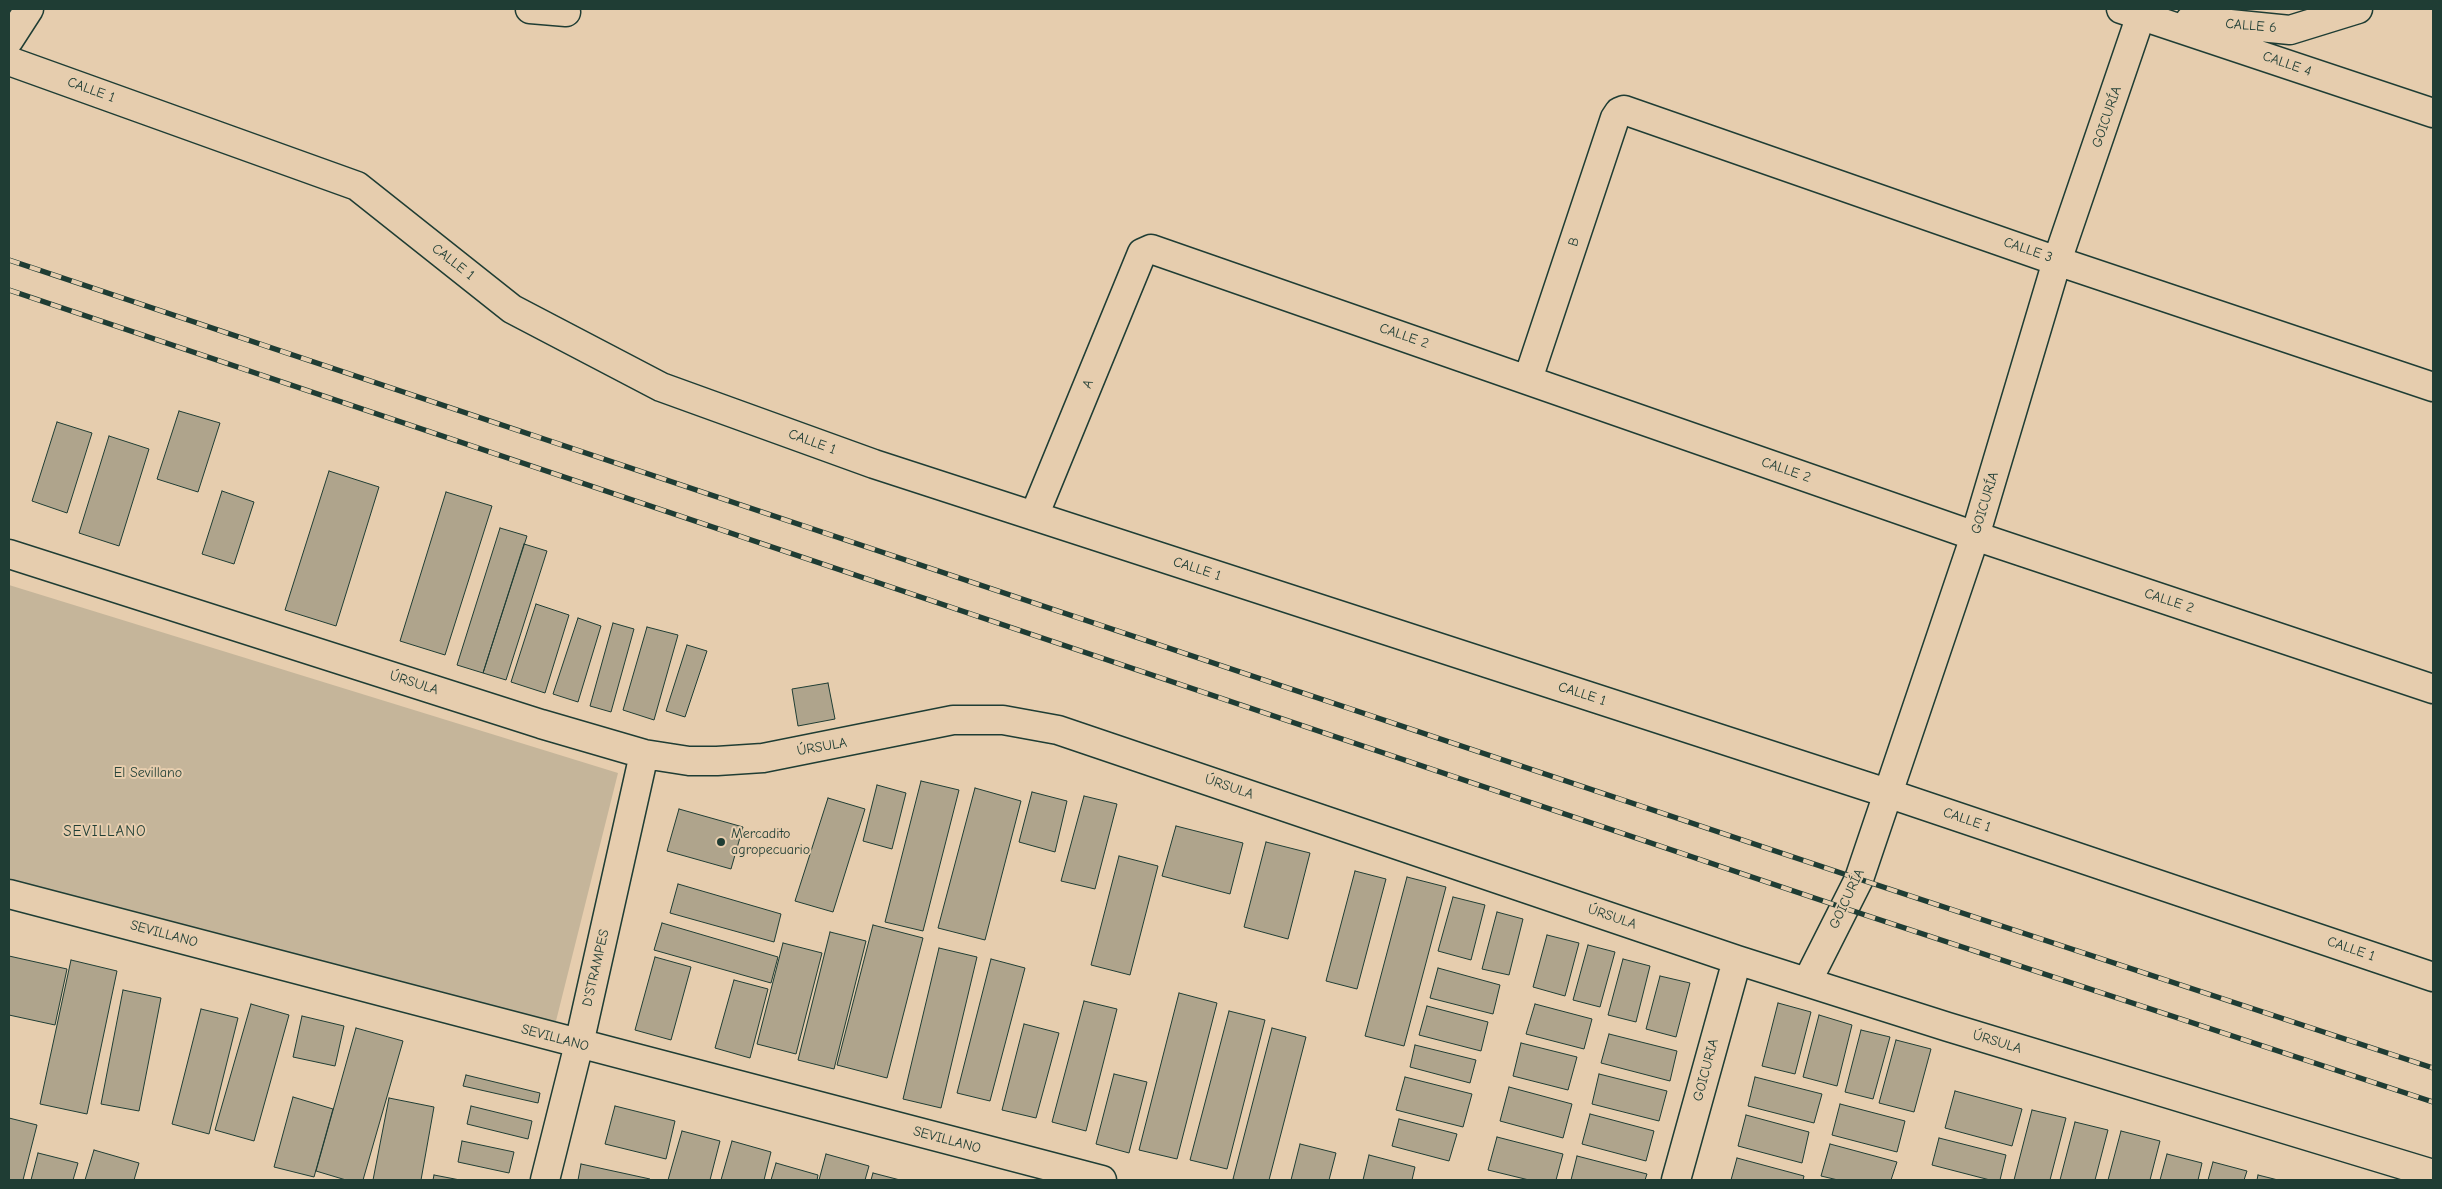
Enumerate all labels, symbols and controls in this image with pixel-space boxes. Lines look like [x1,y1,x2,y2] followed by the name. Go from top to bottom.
[2225,15,2277,37] street label: CALLE 6
[2260,48,2314,80] street label: CALLE 4
[65,74,117,106] street label: CALLE 1
[2089,84,2125,150] street label: GOICURÍA
[2001,234,2055,266] street label: CALLE 3
[1565,235,1583,249] street label: B
[428,240,478,284] street label: CALLE 1
[1377,320,1431,352] street label: CALLE 2
[1079,377,1097,391] street label: A
[786,426,838,458] street label: CALLE 1
[1759,454,1813,486] street label: CALLE 2
[1968,470,2002,536] street label: GOICURÍA
[1171,553,1223,585] street label: CALLE 1
[2142,585,2196,617] street label: CALLE 2
[387,667,441,699] street label: ÚRSULA
[1556,678,1608,710] street label: CALLE 1
[796,734,848,760] street label: ÚRSULA
[114,765,182,781] park label: El Sevillano
[1202,771,1256,803] street label: ÚRSULA
[1941,804,1993,836] street label: CALLE 1
[62,823,148,841] district label: SEVILLANO
[731,826,810,859] place label: Mercadito agropecuario
[715,836,727,848] marker: Mercadito agropecuario
[1826,866,1868,932] street label: GOICURÍA
[1585,901,1639,933] street label: ÚRSULA
[128,917,200,951] street label: SEVILLANO
[579,928,613,1008] street label: D'STRAMPES
[2325,933,2377,965] street label: CALLE 1
[519,1021,591,1055] street label: SEVILLANO
[1970,1027,2024,1057] street label: ÚRSULA
[1690,1037,1722,1103] street label: GOICURIA
[911,1123,983,1157] street label: SEVILLANO

